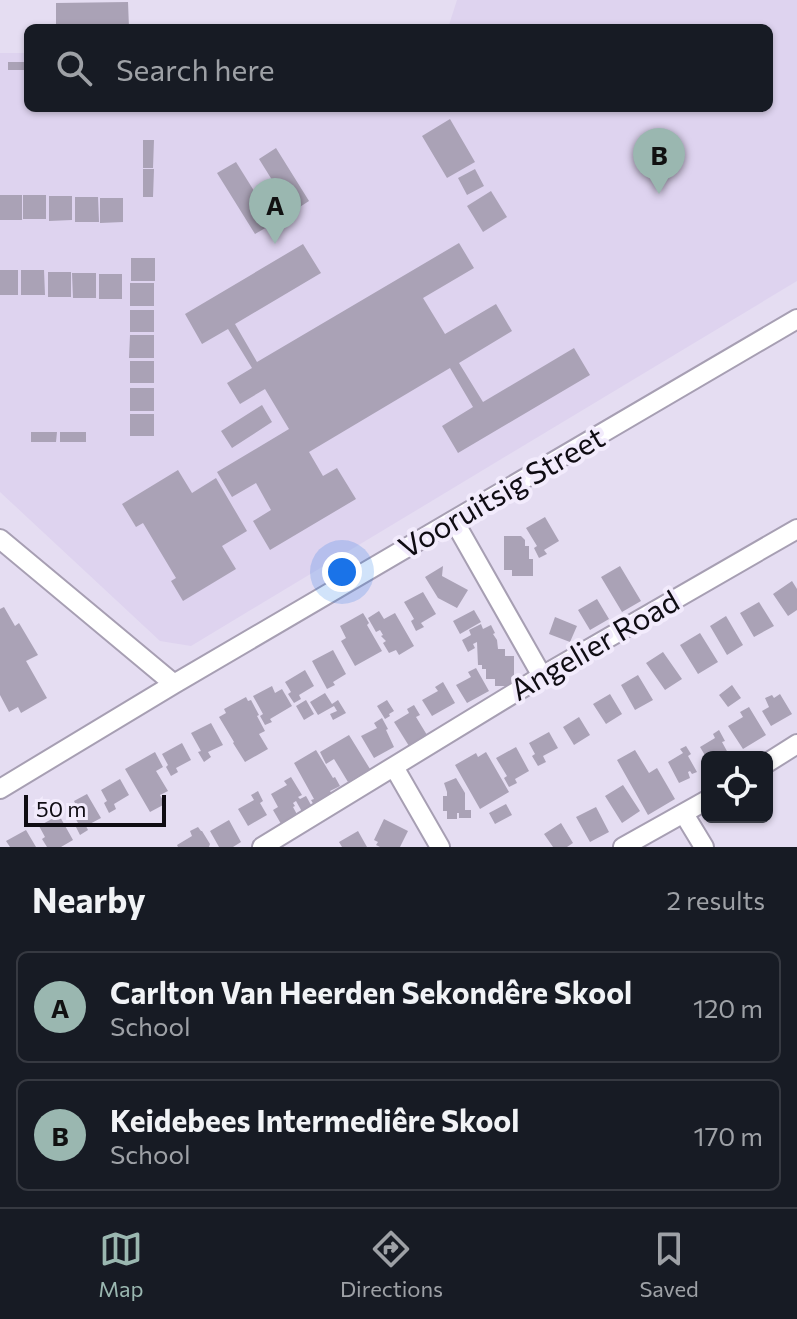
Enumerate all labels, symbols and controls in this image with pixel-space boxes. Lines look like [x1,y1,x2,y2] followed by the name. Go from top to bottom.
[24,24,773,112] search box
[52,46,96,90] icon: search
[116,50,275,87] text: Search here
[633,128,685,194] pin: B
[249,178,301,244] pin: A
[391,417,610,565] street label: Vooruitsig Street
[322,552,362,592] your location
[503,581,685,707] street label: Angelier Road
[701,751,773,823] map controls
[701,751,773,823] button: locate
[24,791,166,827] scale bar
[36,795,86,822] text: 50 m
[32,878,146,920] text: Nearby
[667,884,765,915] text: 2 results
[110,973,632,1010] text: Carlton Van Heerden Sekondêre Skool
[51,992,69,1023] text: A
[693,992,763,1023] text: 120 m
[110,1010,191,1041] text: School
[110,1101,519,1138] text: Keidebees Intermediêre Skool
[51,1120,69,1151] text: B
[694,1120,763,1151] text: 170 m
[110,1138,191,1169] text: School
[98,1227,144,1302] tab: Map
[340,1227,443,1302] tab: Directions
[639,1227,699,1302] tab: Saved

